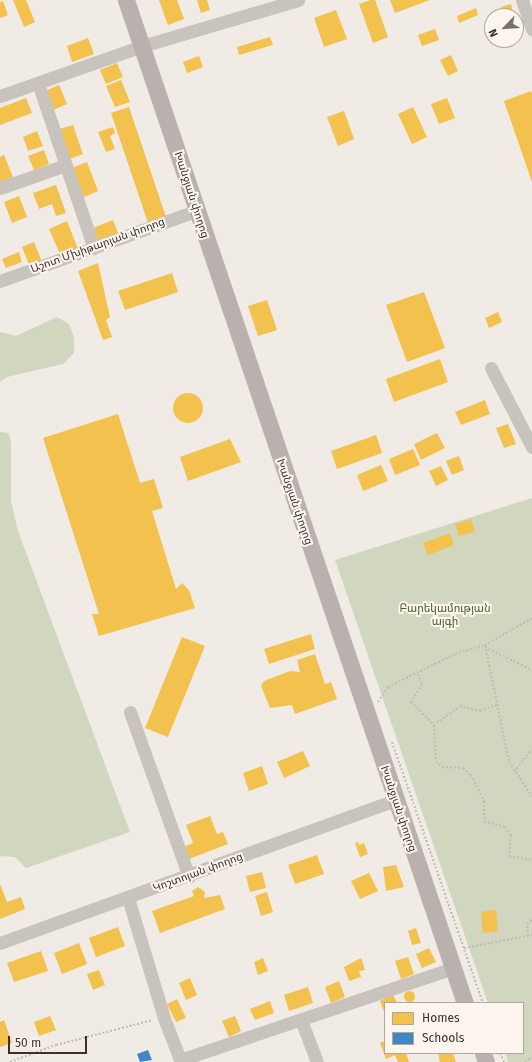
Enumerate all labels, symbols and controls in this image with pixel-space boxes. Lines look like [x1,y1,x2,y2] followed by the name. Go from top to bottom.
[484,8,524,48] north arrow
[486,27,501,39] text: N
[171,150,211,240] street label: Խանջյան փողոց
[29,216,167,276] street label: Աշոտ Մխիթարյան փողոց
[273,457,315,547] street label: Խանջյան փողոց
[399,603,491,629] park label: Բարեկամության այգի
[377,764,419,854] street label: Խանջյան փողոց
[151,851,245,895] street label: Կոշտոյան փողոց
[384,1002,524,1054] legend
[422,1011,460,1025] text: Homes
[10,1028,89,1054] scale bar
[422,1031,464,1045] text: Schools
[15,1036,41,1050] text: 50 m

